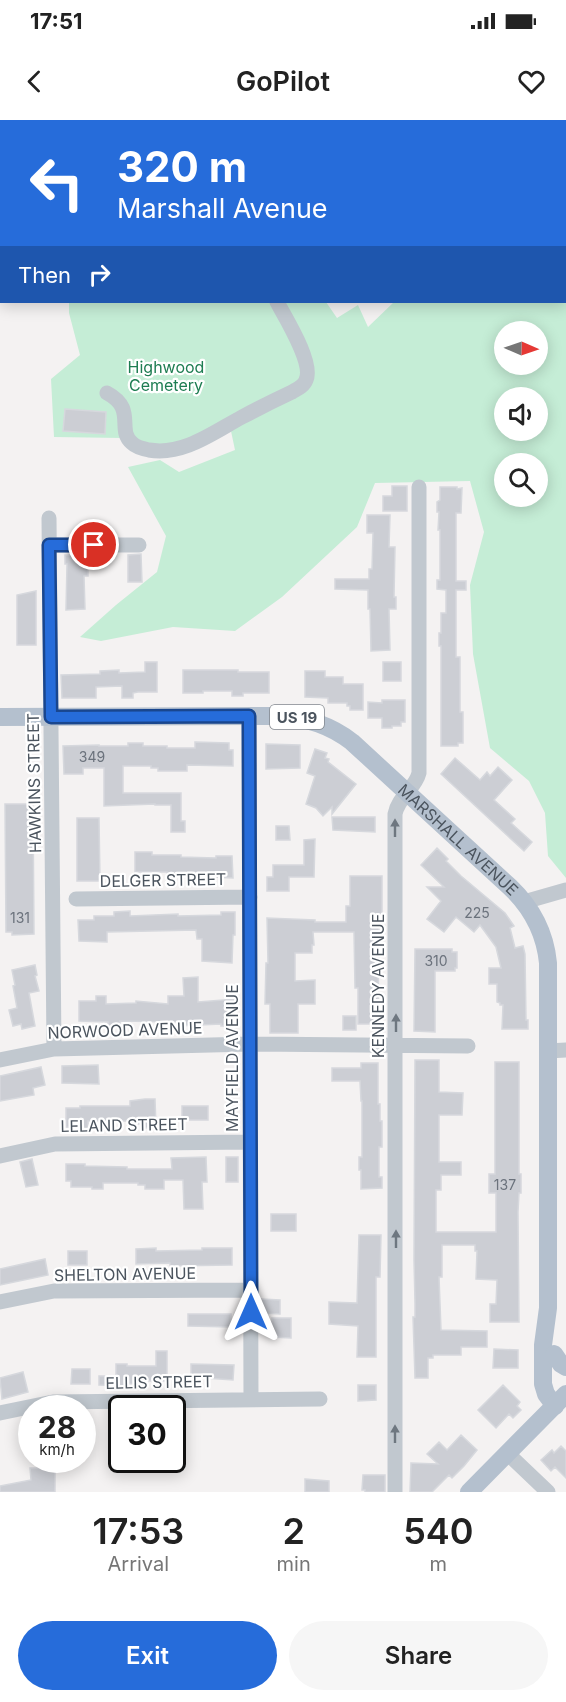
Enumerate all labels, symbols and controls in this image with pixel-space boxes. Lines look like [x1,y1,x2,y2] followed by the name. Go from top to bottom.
[30,8,82,34] text: 17:51
[18,65,51,98] icon: back
[236,65,330,98] text: GoPilot
[515,65,548,98] icon: heart
[117,141,247,192] text: 320 m
[18,144,96,222] icon: left
[117,192,328,225] text: Marshall Avenue
[83,258,116,291] icon: right
[18,262,71,288] text: Then
[494,321,548,375] north arrow
[494,321,548,507] map controls
[128,357,204,395] park label: Highwood Cemetery
[494,387,548,441] button: sound
[494,453,548,507] button: search
[68,519,119,570] pin
[77,528,110,561] icon: arrive
[270,705,324,729] road number: US 19
[23,713,45,853] street label: HAWKINS STREET
[79,748,105,765] house number: 349
[394,779,523,900] street label: MARSHALL AVENUE
[390,818,400,837] one-way arrow
[100,869,226,891] street label: DELGER STREET
[464,904,490,921] house number: 225
[10,909,30,926] house number: 131
[368,914,388,1058] street label: KENNEDY AVENUE
[424,952,448,969] house number: 310
[222,984,242,1132] street label: MAYFIELD AVENUE
[391,1013,401,1032] one-way arrow
[47,1017,203,1043] street label: NORWOOD AVENUE
[60,1114,188,1136] street label: LELAND STREET
[494,1176,516,1193] house number: 137
[391,1229,401,1248] one-way arrow
[54,1263,196,1285] street label: SHELTON AVENUE
[219,1280,283,1344] position arrow
[105,1371,213,1393] street label: ELLIS STREET
[108,1395,186,1473] speed limit sign: 30
[38,1409,76,1445] text: 28
[390,1424,400,1443] one-way arrow
[39,1440,75,1459] text: km/h
[92,1509,184,1553] text: 17:53
[282,1509,305,1553] text: 2
[403,1509,474,1553] text: 540
[108,1552,169,1576] text: Arrival
[277,1552,311,1576] text: min
[430,1552,447,1576] text: m
[18,1621,277,1690] button: Exit
[289,1621,548,1690] button: Share

